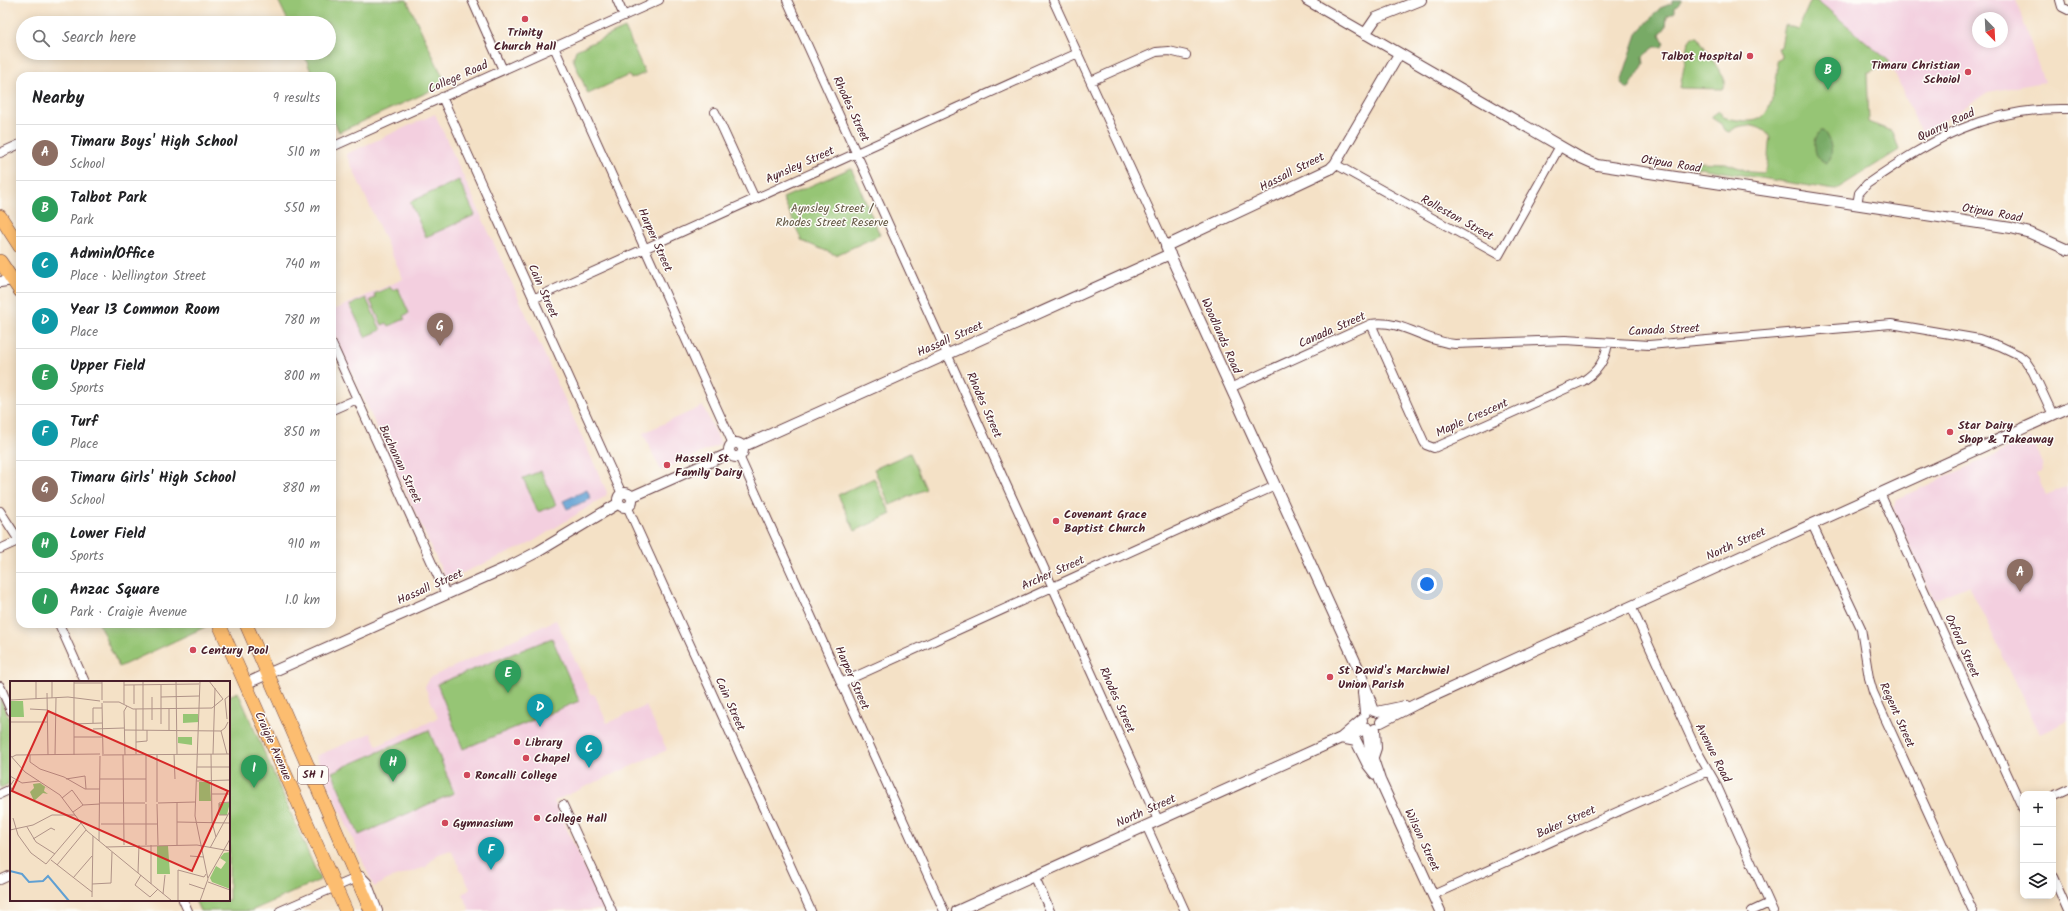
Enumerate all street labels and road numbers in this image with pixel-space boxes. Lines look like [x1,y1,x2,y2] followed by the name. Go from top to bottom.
[425,55,492,99] street label: College Road
[827,73,875,145] street label: Rhodes Street
[1914,103,1979,147] street label: Quarry Road
[762,141,838,189] street label: Aynsley Street
[1256,147,1328,197] street label: Hassall Street
[1639,150,1704,178] street label: Otipua Road
[1417,190,1497,246] street label: Rolleston Street
[1960,198,2025,228] street label: Otipua Road
[632,205,678,275] street label: Harper Street
[523,261,563,321] street label: Cain Street
[1196,295,1247,378] street label: Woodlands Road
[1295,307,1369,353] street label: Canada Street
[914,316,986,362] street label: Hassall Street
[1628,319,1701,341] street label: Canada Street
[961,369,1007,441] street label: Rhodes Street
[1433,393,1512,442] street label: Maple Crescent
[374,422,427,507] street label: Buchanan Street
[1703,522,1769,566] street label: North Street
[1018,550,1088,595] street label: Archer Street
[394,564,466,610] street label: Hassall Street
[1940,611,1985,681] street label: Oxford Street
[829,643,875,713] street label: Harper Street
[1094,664,1140,736] street label: Rhodes Street
[710,674,750,734] street label: Cain Street
[1874,679,1920,751] street label: Regent Street
[249,708,297,784] street label: Craigie Avenue
[1690,720,1736,787] street label: Avenue Road
[298,766,328,784] road number: SH 1
[1113,789,1179,833] street label: North Street
[1533,800,1599,844] street label: Baker Street
[1399,805,1445,875] street label: Wilson Street

